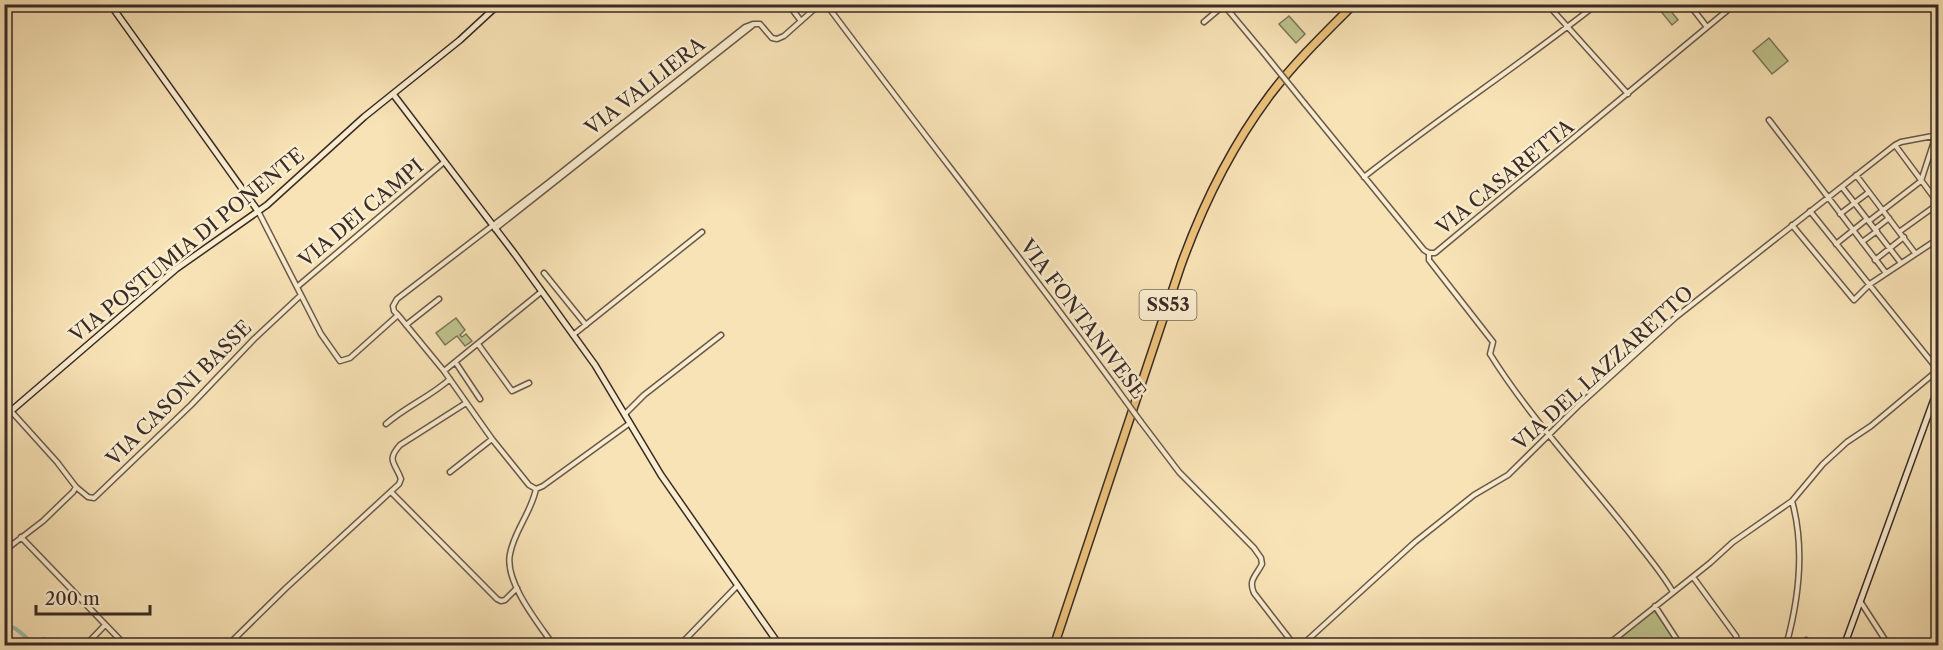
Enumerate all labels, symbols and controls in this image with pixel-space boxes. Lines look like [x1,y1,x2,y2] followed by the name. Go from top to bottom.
[580,31,711,141] street label: VIA VALLIERA
[1431,114,1579,240] street label: VIA CASARETTA
[64,143,309,348] street label: VIA POSTUMIA DI PONENTE
[293,154,428,273] street label: VIA DEI CAMPI
[1015,234,1151,404] street label: VIA FONTANIVESE
[1507,281,1698,456] street label: VIA DEL LAZZARETTO
[1140,290,1196,320] road number: SS53
[101,315,257,471] street label: VIA CASONI BASSE
[36,578,150,616] scale bar
[45,588,100,610] text: 200 m

